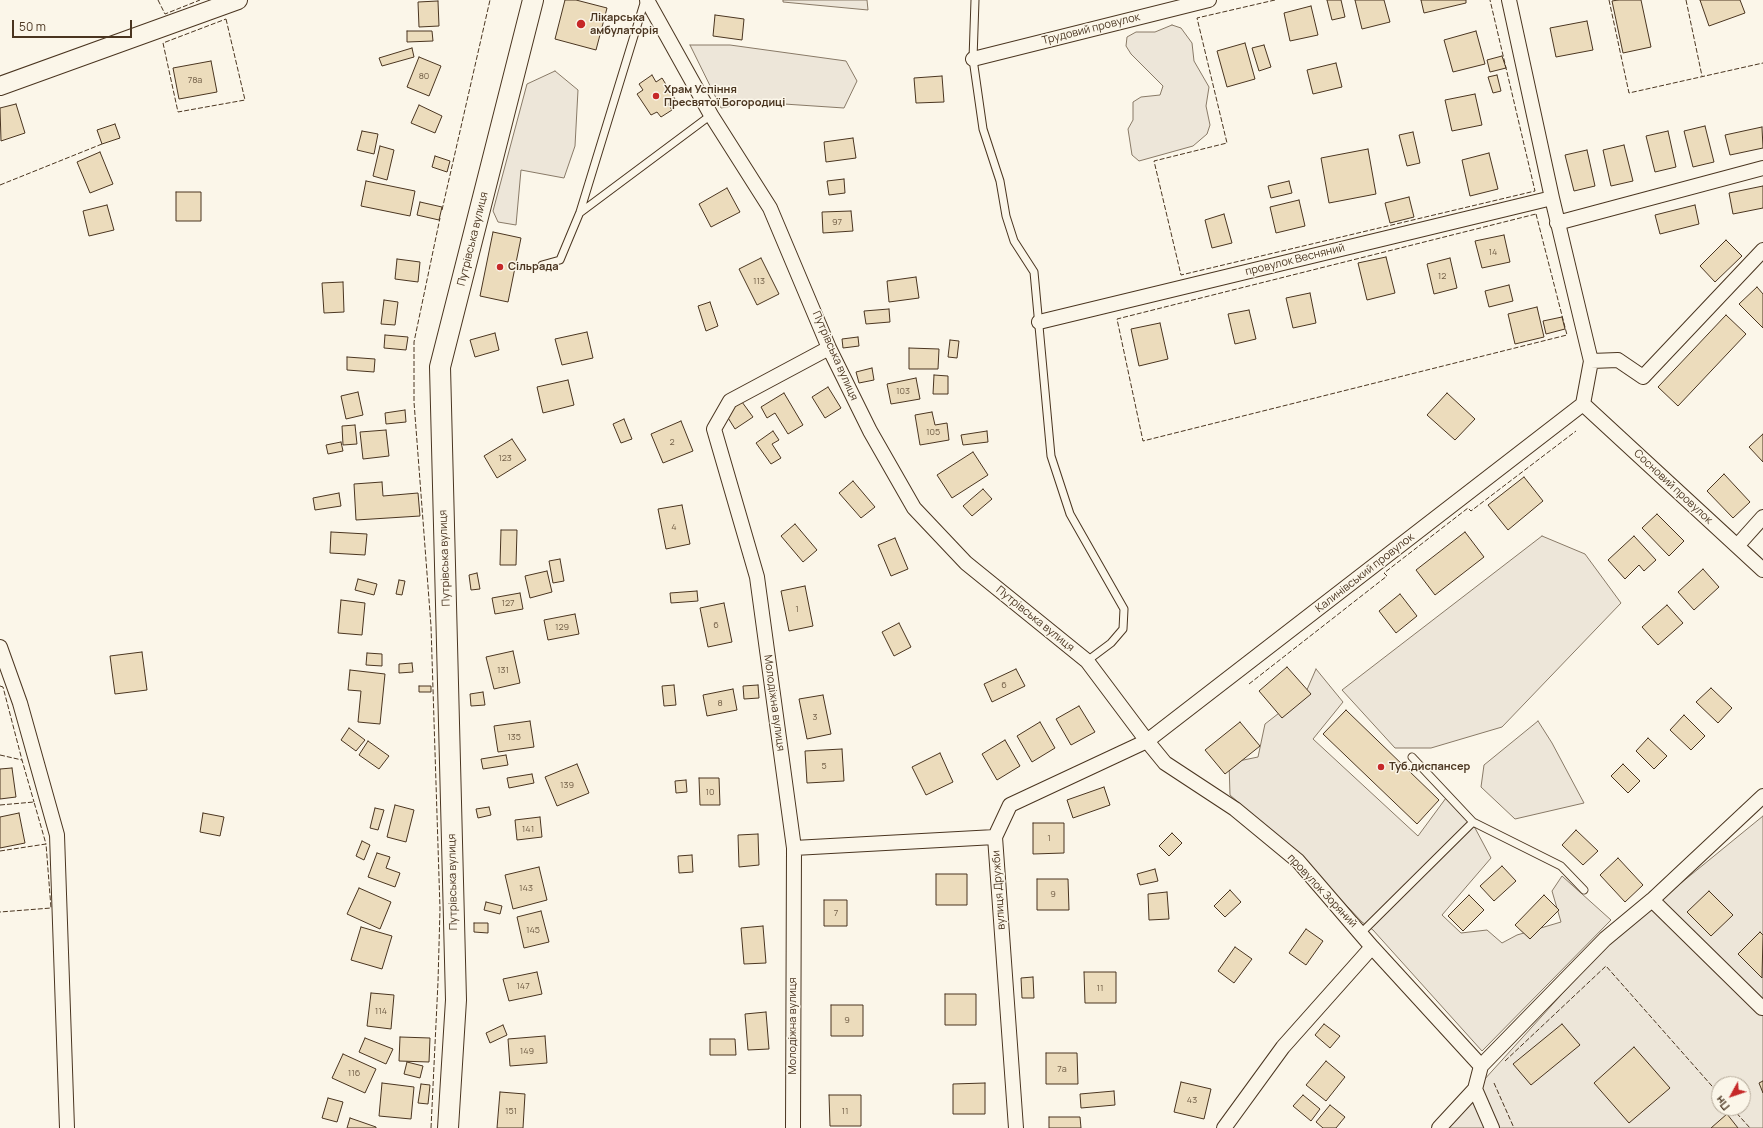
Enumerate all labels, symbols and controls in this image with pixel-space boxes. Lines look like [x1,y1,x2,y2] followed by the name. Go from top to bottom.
[1041,10,1141,48] street label: Трудовий провулок
[590,11,658,37] place label: Лікарська амбулаторія
[14,12,134,38] scale bar
[19,18,46,35] text: 50 m
[575,18,587,30] marker: Лікарська амбулаторія
[419,71,429,81] house number: 80
[188,75,202,85] house number: 78a
[664,83,785,109] place label: Храм Успіння Пресвятої Богородиці
[651,91,661,101] marker: Храм Успіння Пресвятої Богородиці
[455,191,491,287] street label: Путрівська вулиця
[832,217,842,227] house number: 97
[1244,241,1346,279] street label: провулок Весняний
[1489,247,1497,257] house number: 14
[508,260,559,274] place label: Сільрада
[495,262,505,272] marker: Сільрада
[1438,271,1446,281] house number: 12
[753,276,765,286] house number: 113
[809,309,861,403] street label: Путрівська вулиця
[896,386,910,396] house number: 103
[926,427,940,437] house number: 105
[669,437,675,447] house number: 2
[1631,447,1715,527] street label: Сосновий провулок
[498,453,512,463] house number: 123
[437,509,453,607] street label: Путрівська вулиця
[671,522,677,532] house number: 4
[1313,530,1417,616] street label: Калинівський провулок
[993,583,1077,655] street label: Путрівська вулиця
[501,598,515,608] house number: 127
[795,604,799,614] house number: 1
[713,620,719,630] house number: 6
[555,622,569,632] house number: 129
[761,654,787,752] street label: Молодіжна вулиця
[497,665,509,675] house number: 131
[1001,680,1007,690] house number: 6
[717,698,723,708] house number: 8
[813,712,817,722] house number: 3
[507,732,521,742] house number: 135
[1389,760,1470,774] place label: Туб.диспансер
[821,761,827,771] house number: 5
[1376,762,1386,772] marker: Туб.диспансер
[560,780,574,790] house number: 139
[706,787,714,797] house number: 10
[522,824,534,834] house number: 141
[1047,833,1051,843] house number: 1
[446,834,460,930] street label: Путрівська вулиця
[990,850,1008,930] street label: вулиця Дружби
[1284,851,1360,931] street label: провулок Зоряний
[519,883,533,893] house number: 143
[1050,889,1056,899] house number: 9
[834,908,838,918] house number: 7
[526,925,540,935] house number: 145
[786,977,800,1075] street label: Молодіжна вулиця
[516,981,530,991] house number: 147
[1096,983,1104,993] house number: 11
[375,1006,387,1016] house number: 114
[844,1015,850,1025] house number: 9
[520,1046,534,1056] house number: 149
[1057,1064,1067,1074] house number: 7а
[348,1068,360,1078] house number: 116
[1711,1076,1751,1116] north arrow
[1712,1093,1733,1114] text: Пн
[1187,1095,1197,1105] house number: 43
[505,1106,517,1116] house number: 151
[841,1106,849,1116] house number: 11

